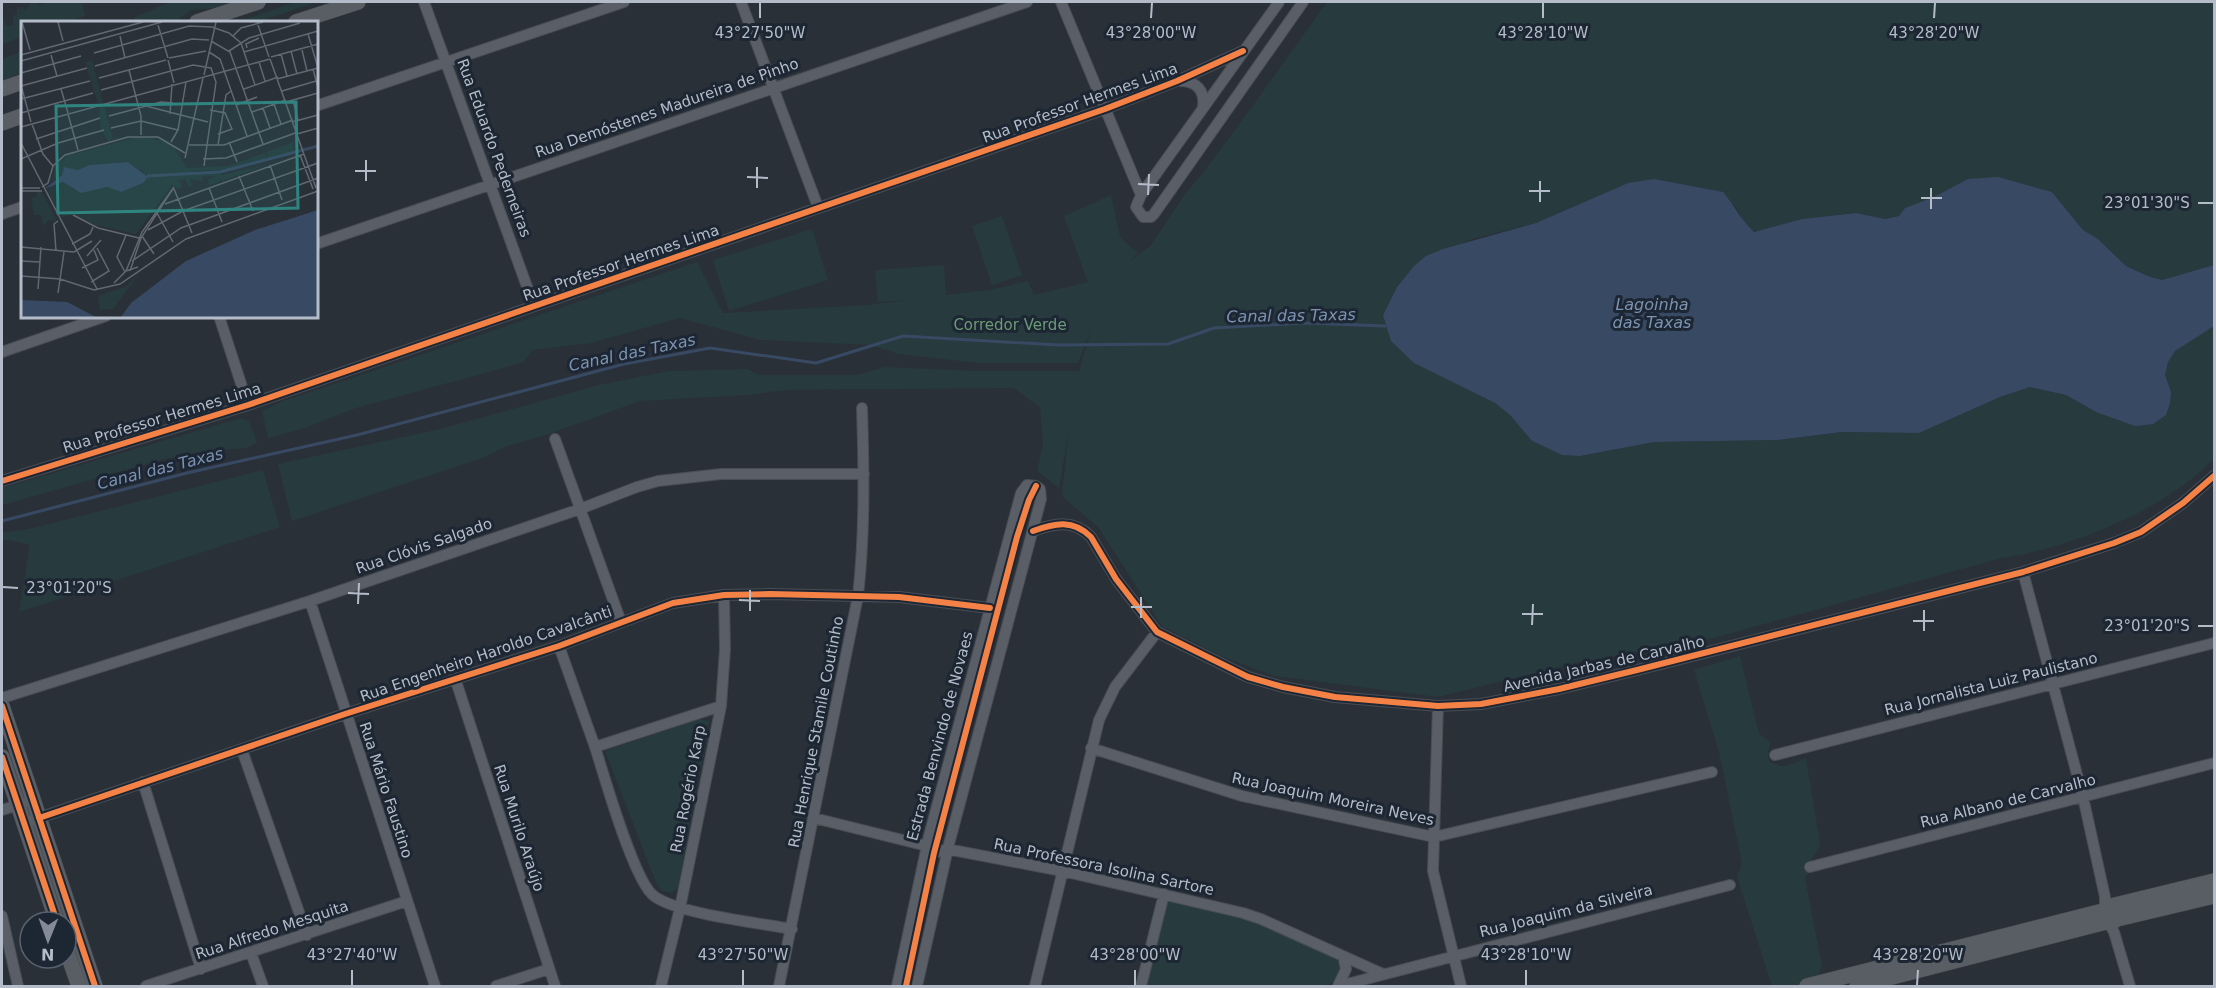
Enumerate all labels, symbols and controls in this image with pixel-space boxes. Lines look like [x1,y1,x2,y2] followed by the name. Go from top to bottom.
[21,21,318,318] inset map
[715,24,805,42] text: 43°27'50"W
[1106,24,1196,42] text: 43°28'00"W
[1498,24,1588,42] text: 43°28'10"W
[1889,24,1979,42] text: 43°28'20"W
[533,54,801,162] street label: Rua Demóstenes Madureira de Pinho
[453,56,535,240] street label: Rua Eduardo Pederneiras
[980,59,1180,147] street label: Rua Professor Hermes Lima
[2104,194,2190,212] text: 23°01'30"S
[520,221,722,305] street label: Rua Professor Hermes Lima
[1613,295,1691,332] water label: Lagoinha das Taxas
[1226,305,1356,326] water label: Canal das Taxas
[953,316,1067,334] park label: Corredor Verde
[567,330,697,375] water label: Canal das Taxas
[61,379,263,457] street label: Rua Professor Hermes Lima
[95,444,225,493] water label: Canal das Taxas
[353,514,495,578] street label: Rua Clóvis Salgado
[26,579,112,597] text: 23°01'20"S
[358,602,614,706] street label: Rua Engenheiro Haroldo Cavalcânti
[785,615,847,849] street label: Rua Henrique Stamile Coutinho
[2104,617,2190,635] text: 23°01'20"S
[903,629,977,843] street label: Estrada Benvindo de Novaes
[1502,632,1706,696] street label: Avenida Jarbas de Carvalho
[1883,649,2099,719] street label: Rua Jornalista Luiz Paulistano
[355,720,417,860] street label: Rua Mário Faustino
[667,724,709,854] street label: Rua Rogério Karp
[490,762,548,894] street label: Rua Murilo Araújo
[1230,769,1436,829] street label: Rua Joaquim Moreira Neves
[1918,770,2098,832] street label: Rua Albano de Carvalho
[992,835,1216,899] street label: Rua Professora Isolina Sartore
[1478,881,1654,941] street label: Rua Joaquim da Silveira
[193,897,351,963] street label: Rua Alfredo Mesquita
[18,910,78,970] north arrow
[41,945,55,964] text: N
[307,946,397,964] text: 43°27'40"W
[698,946,788,964] text: 43°27'50"W
[1090,946,1180,964] text: 43°28'00"W
[1481,946,1571,964] text: 43°28'10"W
[1873,946,1963,964] text: 43°28'20"W

